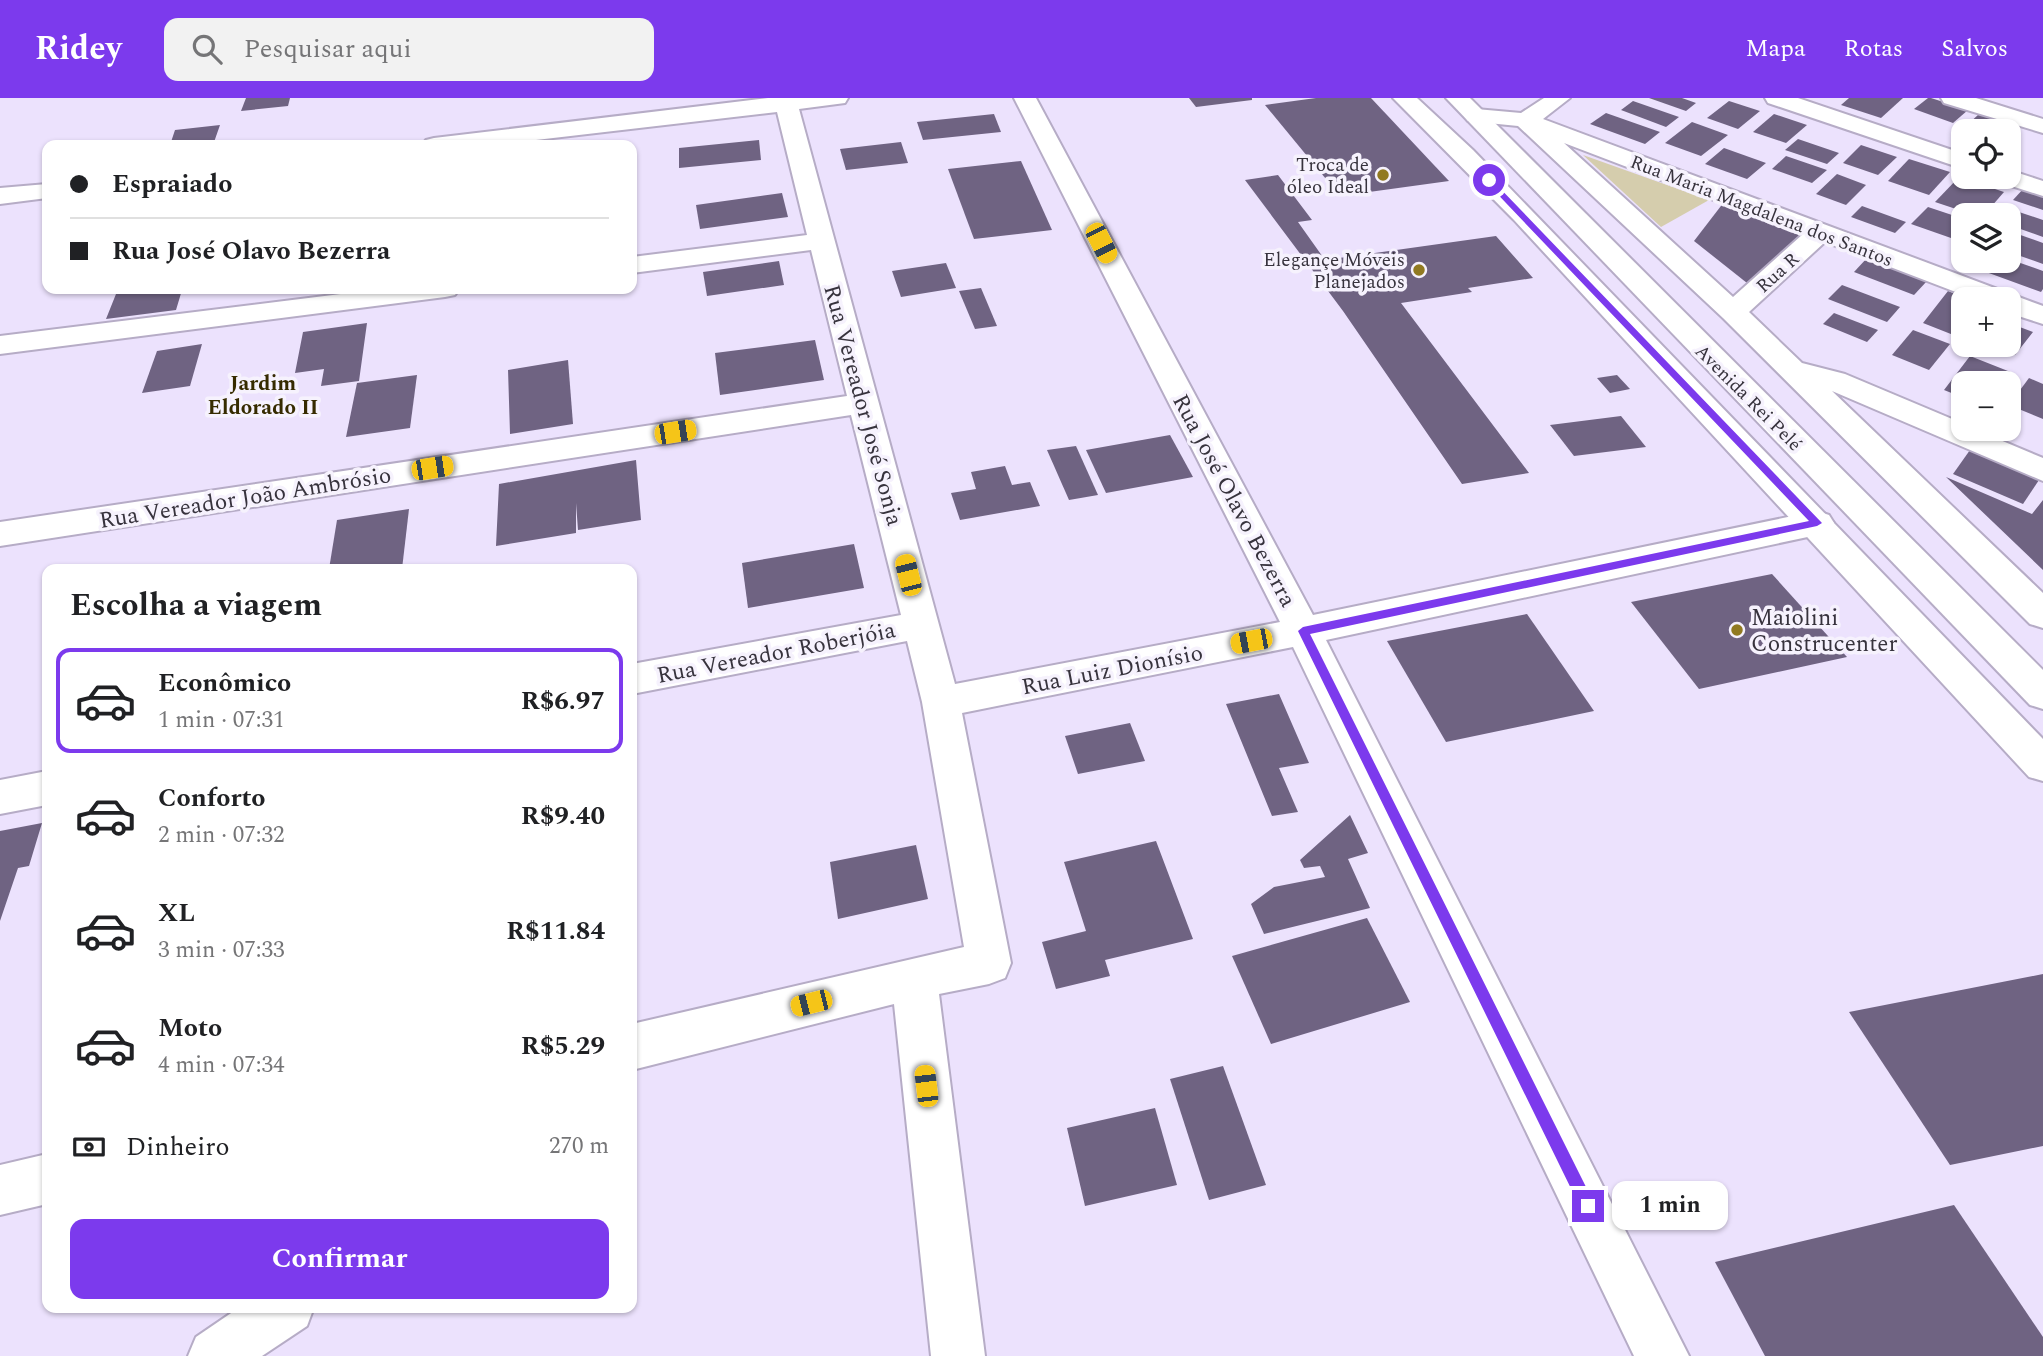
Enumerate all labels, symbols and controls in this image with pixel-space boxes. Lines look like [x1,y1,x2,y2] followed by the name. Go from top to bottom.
[164,18,654,81] search box
[35,24,122,74] text: Ridey
[244,29,412,69] text: Pesquisar aqui
[188,30,226,68] icon: search
[1746,31,1806,67] text: Mapa
[1844,31,1903,67] text: Rotas
[1941,31,2008,67] text: Salvos
[1951,119,2021,441] map controls
[1951,119,2021,189] button: locate
[1626,148,1897,275] street label: Rua Maria Magdalena dos Santos
[1287,151,1369,202] place label: Troca de óleo Ideal
[112,164,232,204] text: Espraiado
[1473,164,1505,196] route start
[1375,167,1391,183] marker: Troca de óleo Ideal
[1951,203,2021,273] button: layers
[1083,220,1120,266] car
[112,231,390,271] text: Rua José Olavo Bezerra
[1750,245,1807,301] street label: Rua R
[1263,246,1405,297] place label: Elegançe Móveis Planejados
[1411,262,1427,278] marker: Elegançe Móveis Planejados
[813,281,912,530] street label: Rua Vereador José Sonja
[1951,287,2021,357] button: +
[1688,338,1808,458] street label: Avenida Rei Pelé
[207,368,319,424] district label: Jardim Eldorado II
[1951,371,2021,441] button: −
[1163,388,1305,613] street label: Rua José Olavo Bezerra
[653,418,698,446] car
[410,454,455,482] car
[97,458,394,539] street label: Rua Vereador João Ambrósio
[893,552,924,598] car
[70,581,322,630] text: Escolha a viagem
[1751,601,1898,662] place label: Maiolini Construcenter
[654,613,899,694] street label: Rua Vereador Roberjóia
[1729,622,1745,638] marker: Maiolini Construcenter
[1229,627,1274,655] car
[1019,636,1206,705] street label: Rua Luiz Dionísio
[158,663,291,703] text: Econômico
[74,669,137,732] icon: car
[521,681,605,721] text: R$6.97
[158,703,285,738] text: 1 min · 07:31
[158,778,266,818] text: Conforto
[74,784,137,847] icon: car
[521,796,605,836] text: R$9.40
[158,818,285,853] text: 2 min · 07:32
[158,893,195,933] text: XL
[74,899,137,962] icon: car
[506,911,605,951] text: R$11.84
[158,933,285,968] text: 3 min · 07:33
[789,988,834,1018] car
[158,1008,222,1048] text: Moto
[74,1014,137,1077] icon: car
[521,1026,605,1066] text: R$5.29
[158,1048,285,1083] text: 4 min · 07:34
[914,1064,939,1108] car
[126,1127,230,1167] text: Dinheiro
[70,1128,108,1166] icon: cash
[549,1129,609,1164] text: 270 m
[1612,1182,1728,1230] callout: 1 min
[1639,1188,1701,1223] text: 1 min
[1572,1190,1604,1222] route end
[70,1219,609,1299] button: Confirmar

